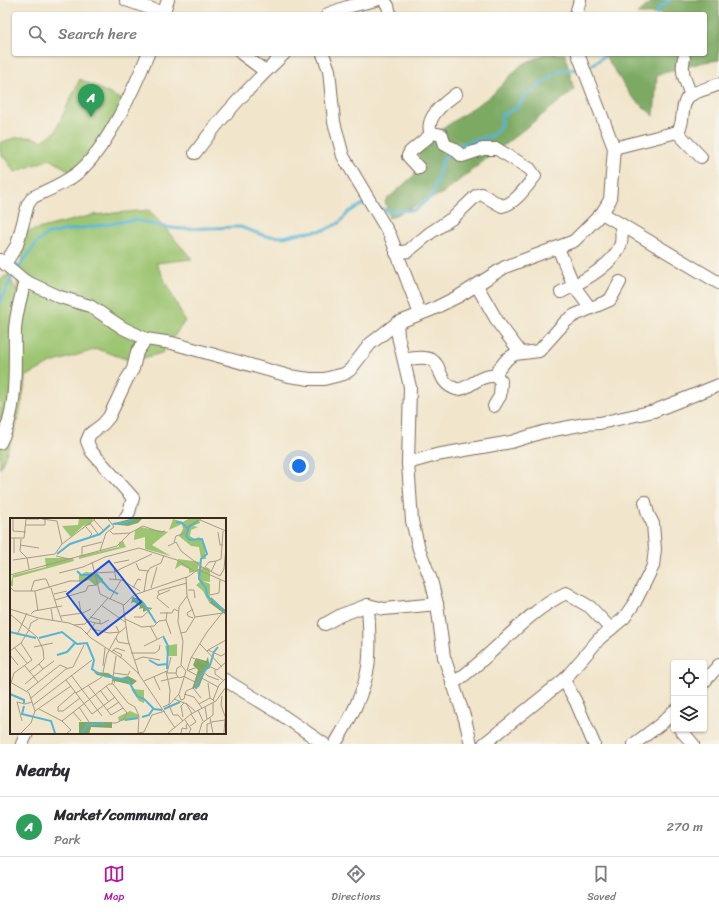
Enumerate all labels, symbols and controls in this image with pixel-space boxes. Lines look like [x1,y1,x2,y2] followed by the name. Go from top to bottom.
[12,12,707,56] search box
[58,21,137,47] text: Search here
[26,23,48,45] icon: search
[78,84,104,117] pin: A
[289,456,309,476] your location
[10,518,226,734] inset map
[671,660,707,732] map controls
[671,660,707,696] button: locate
[671,696,707,732] button: layers
[16,755,70,785] text: Nearby
[54,802,208,828] text: Market/communal area
[25,815,33,838] text: A
[666,815,703,838] text: 270 m
[54,828,81,851] text: Park
[103,863,125,906] tab: Map
[331,863,381,906] tab: Directions
[587,863,616,906] tab: Saved

